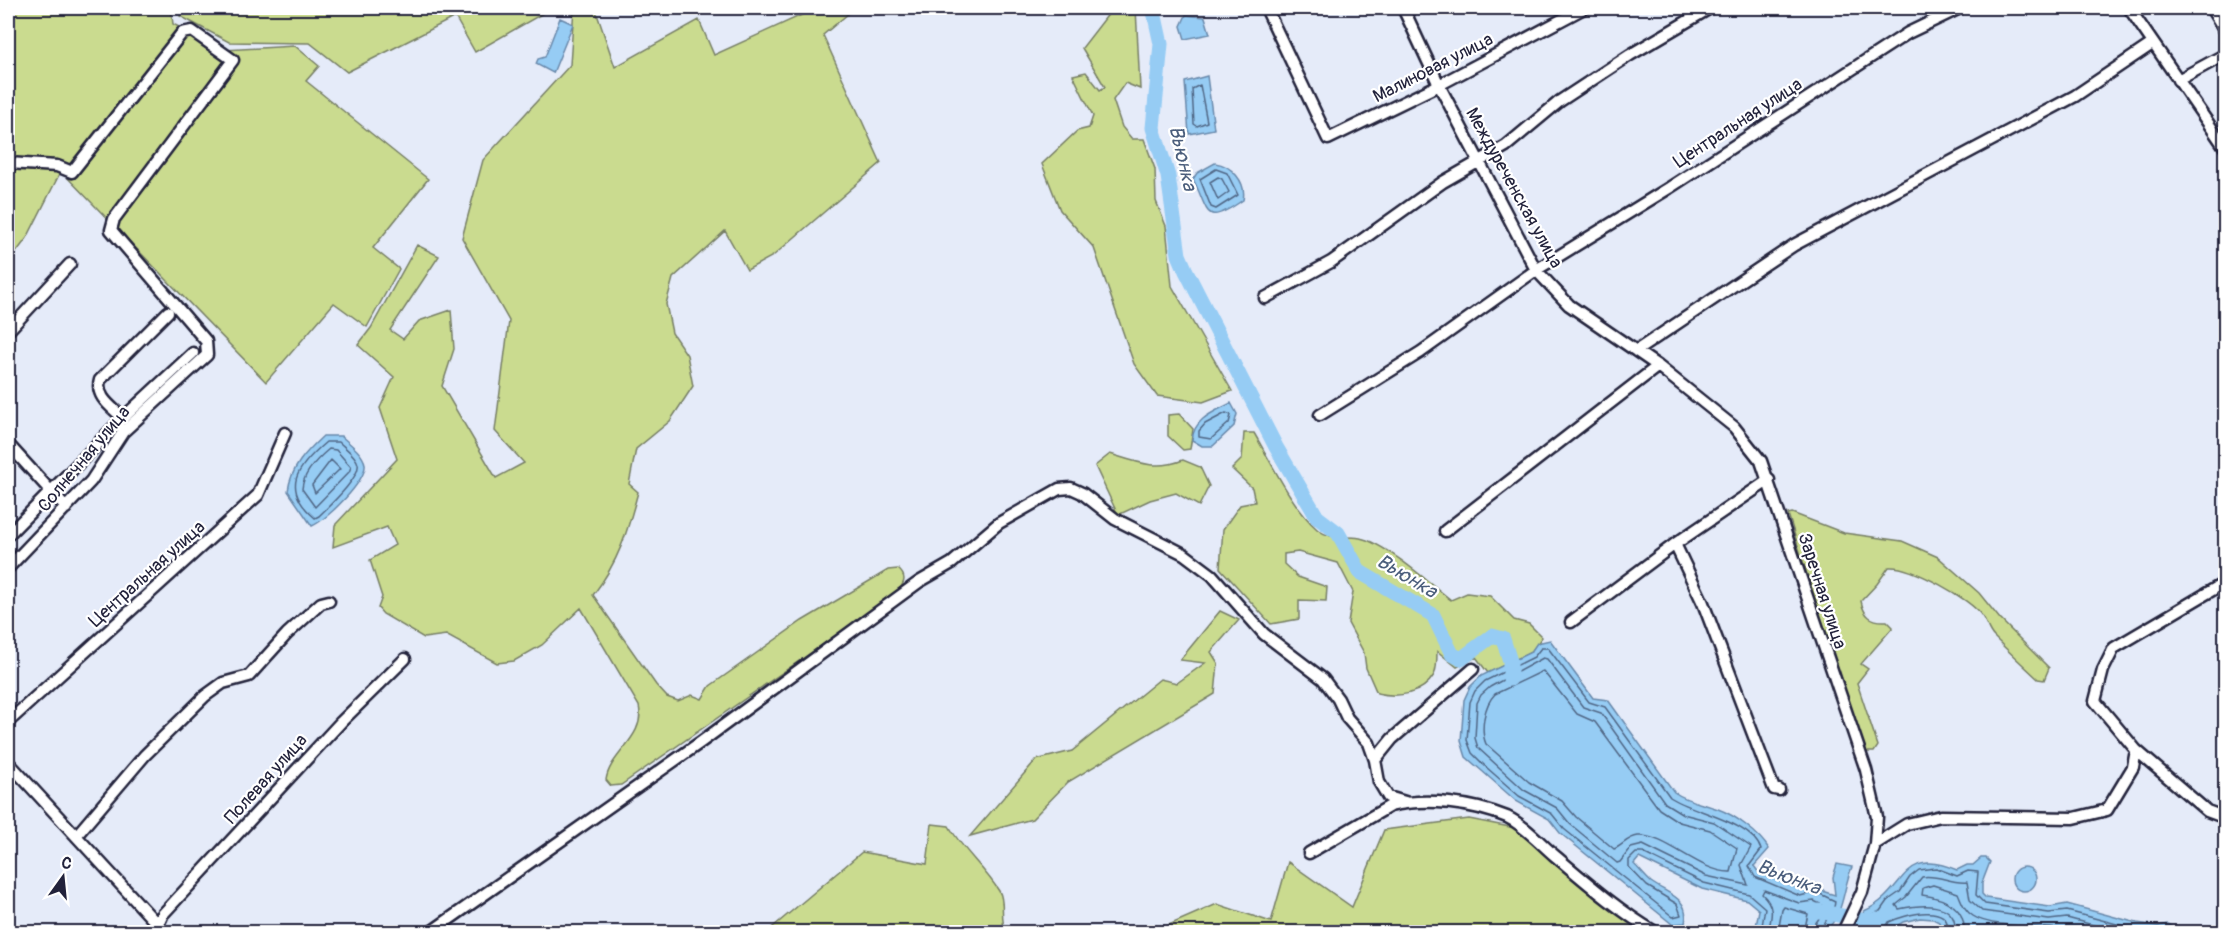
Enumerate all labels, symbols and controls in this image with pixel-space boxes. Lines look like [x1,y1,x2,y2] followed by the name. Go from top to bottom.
[1369,28,1497,108] street label: Малиновая улица
[1669,73,1807,173] street label: Центральная улица
[1460,104,1568,272] street label: Междуреченская улица
[1163,123,1203,194] water label: Вьюнка
[33,401,135,517] street label: Солнечная улица
[84,516,210,632] street label: Центральная улица
[1792,530,1852,652] street label: Заречная улица
[1372,548,1443,605] water label: Вьюнка
[220,729,312,829] street label: Полевая улица
[33,847,93,907] north arrow
[59,853,74,874] text: С
[1754,854,1826,901] water label: Вьюнка

